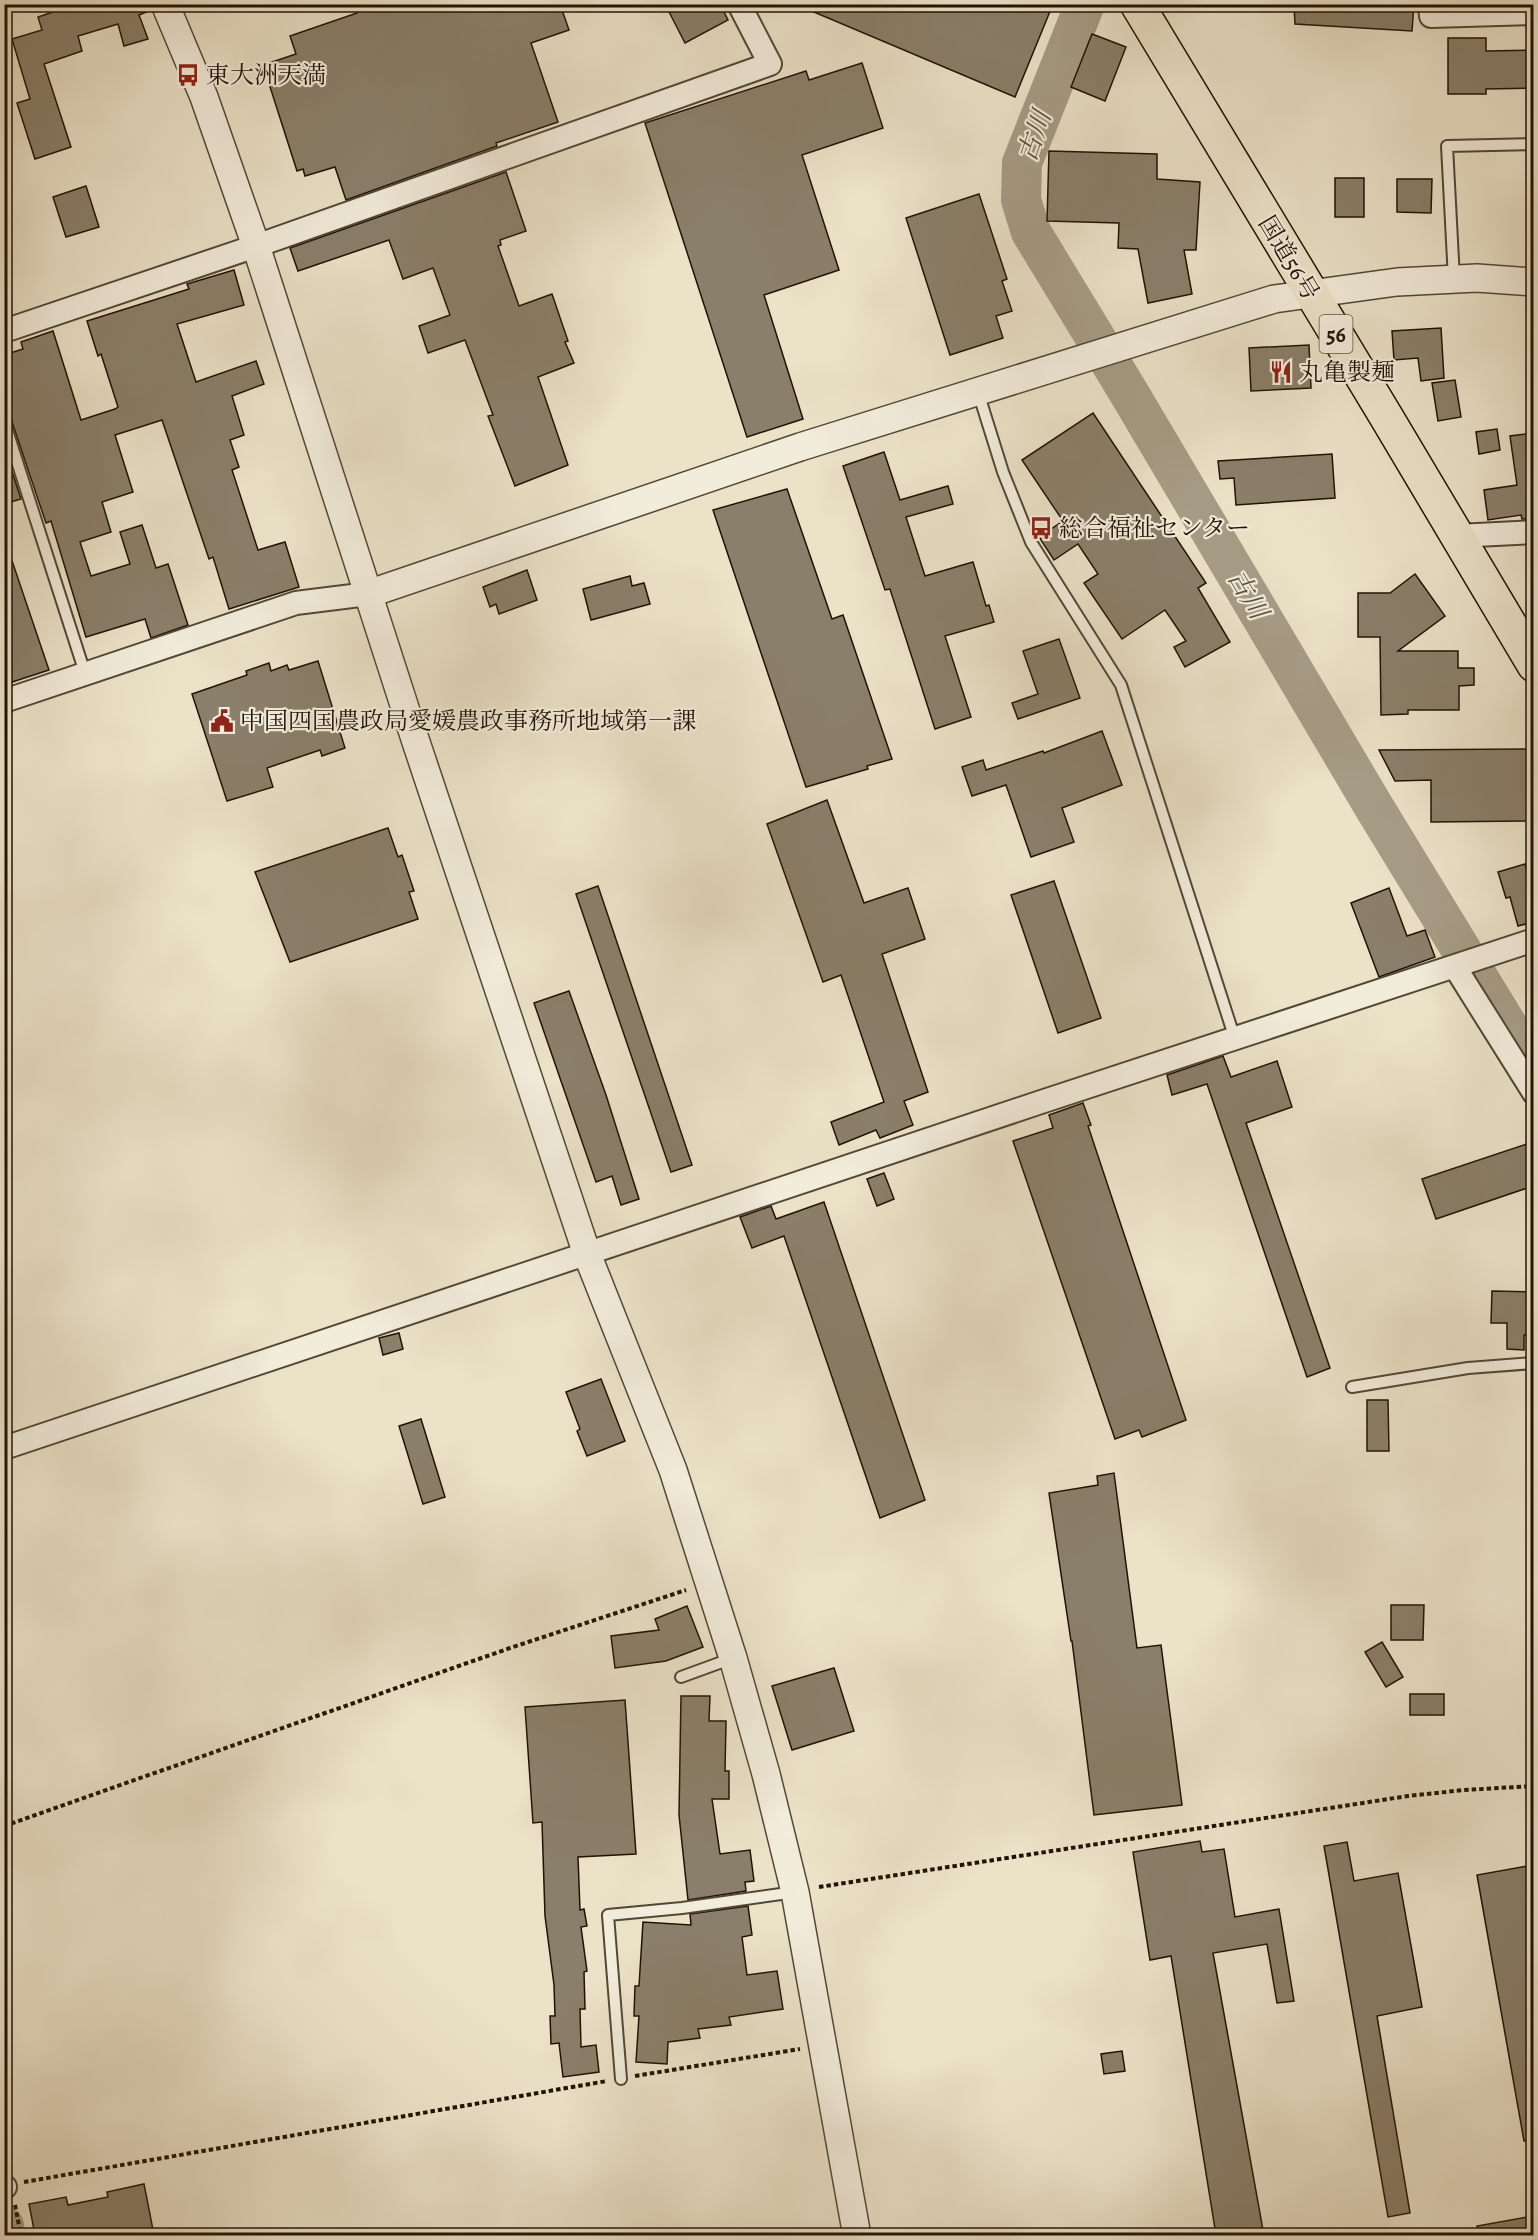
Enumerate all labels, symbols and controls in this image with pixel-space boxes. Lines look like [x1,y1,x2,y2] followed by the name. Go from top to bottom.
[206,59,326,91] place label: 東大洲天満
[175,62,201,88] bus stop icon: 東大洲天満
[1009,103,1060,166] water label: 古川
[1251,210,1327,306] street label: 国道56号
[1320,315,1352,353] road number: 56
[1299,356,1395,388] place label: 丸亀製麺
[1268,359,1294,385] restaurant icon: 丸亀製麺
[1059,512,1250,544] place label: 総合福祉センター
[1028,515,1054,541] bus stop icon: 総合福祉センター
[1219,563,1278,628] water label: 古川
[240,705,696,737] place label: 中国四国農政局愛媛農政事務所地域第一課
[209,708,235,734] public building icon: 中国四国農政局愛媛農政事務所地域第一課

